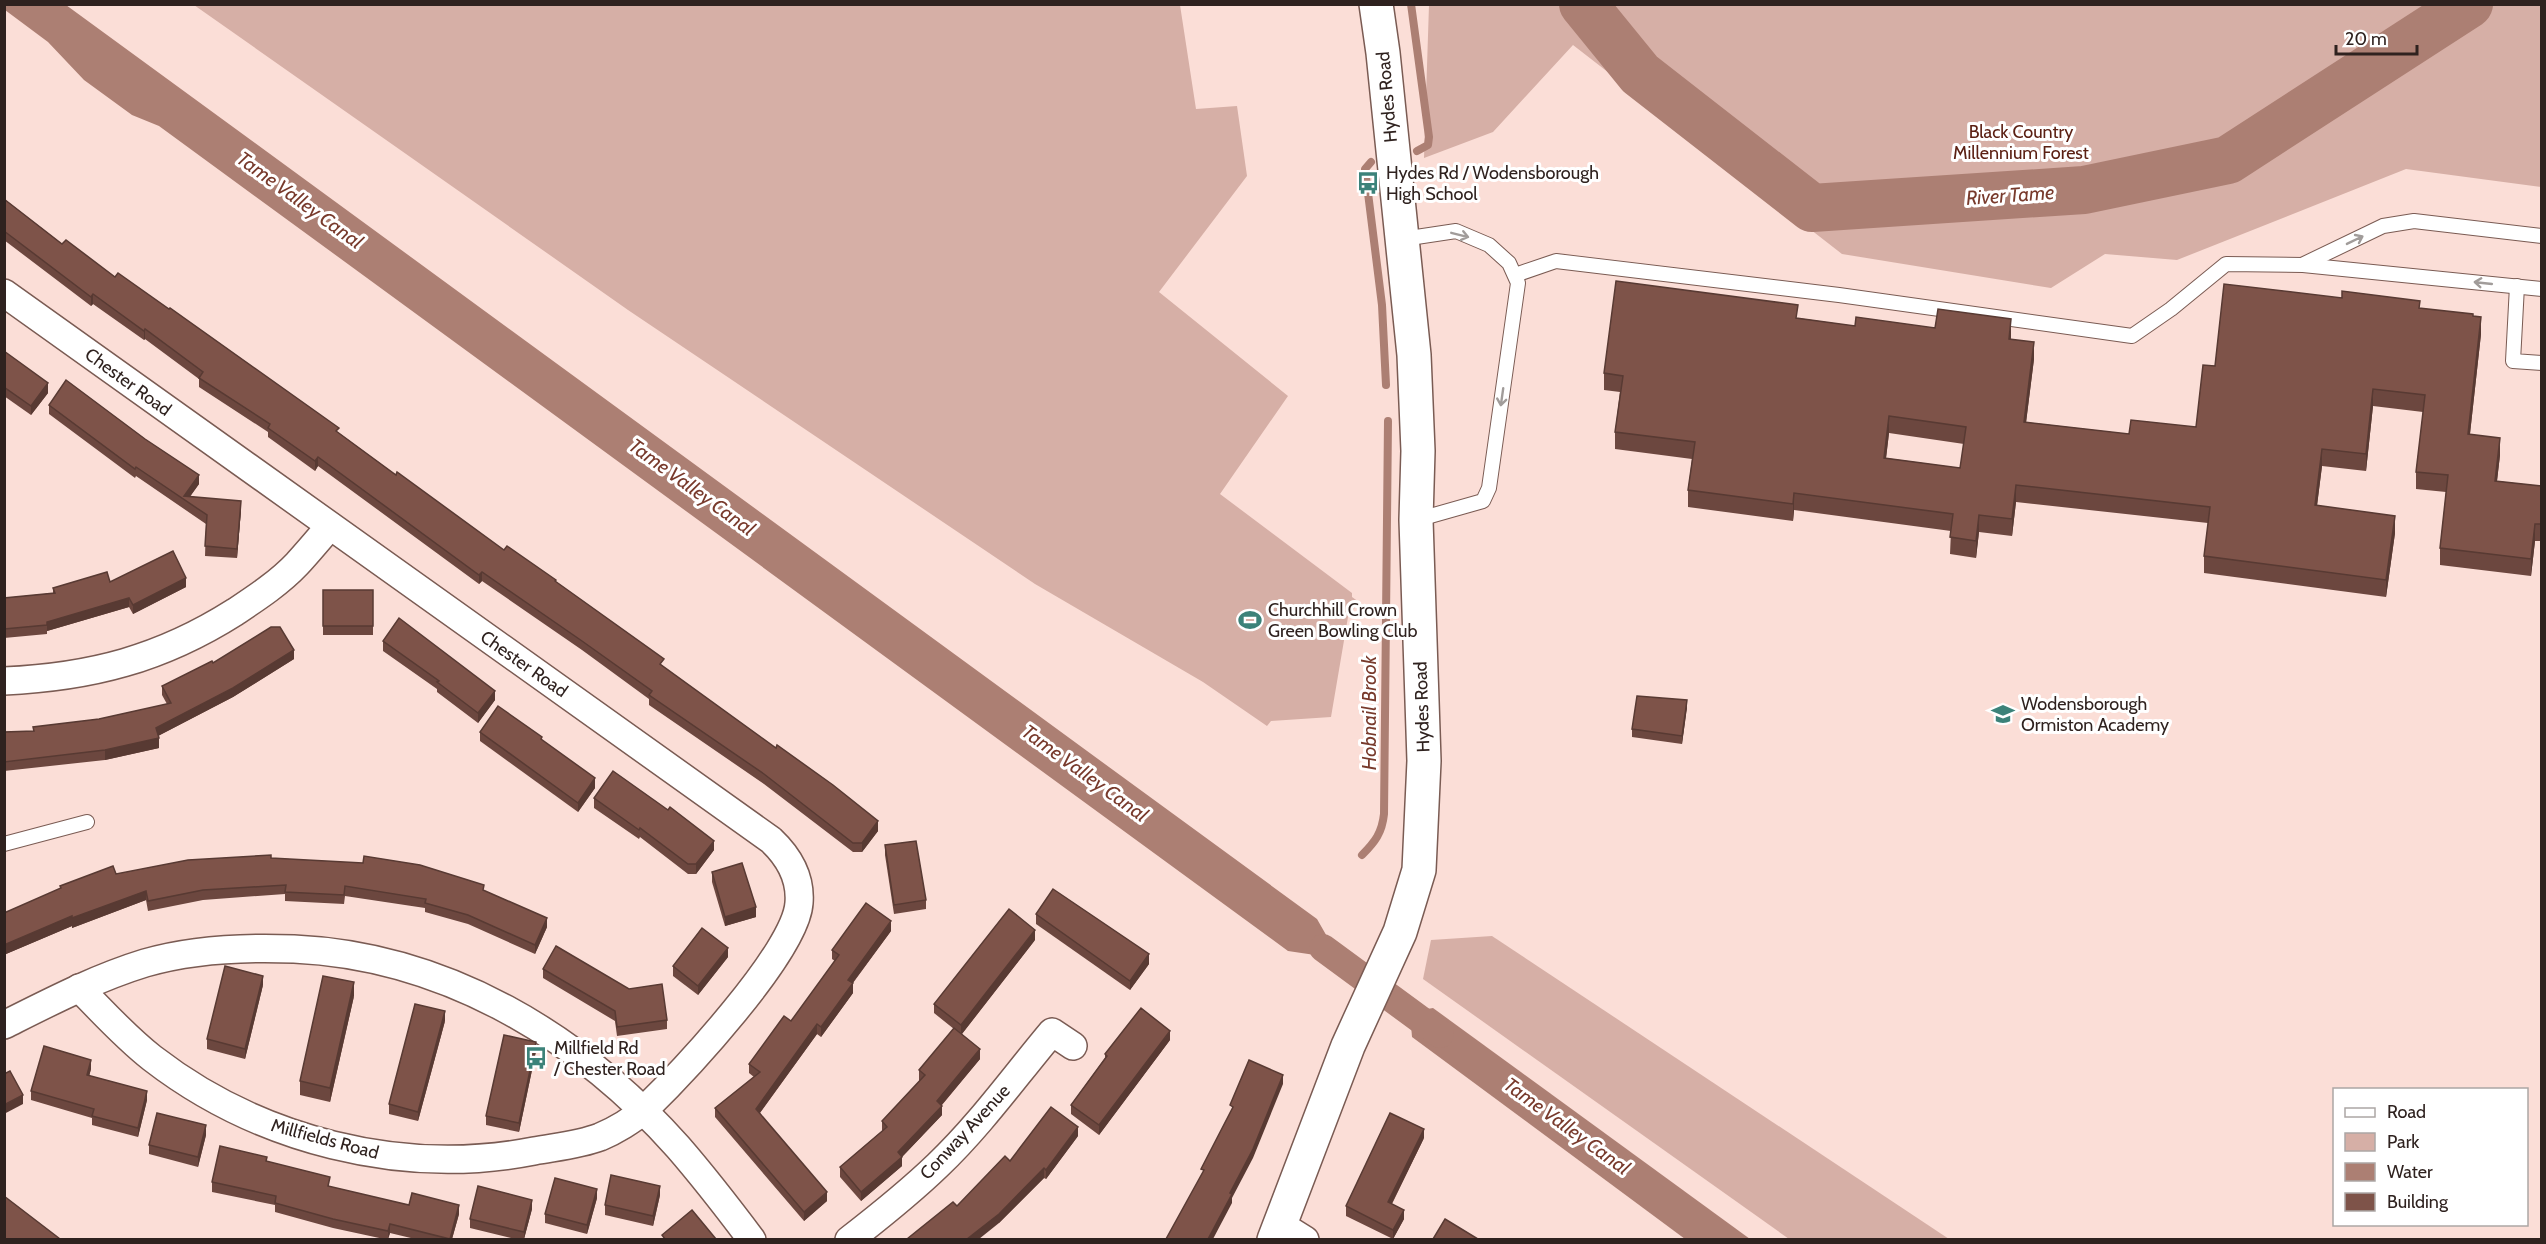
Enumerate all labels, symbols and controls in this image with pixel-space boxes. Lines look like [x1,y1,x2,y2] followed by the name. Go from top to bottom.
[2336,18,2417,56] scale bar
[2345,28,2387,50] text: 20 m
[1372,51,1402,143] street label: Hydes Road
[1953,121,2089,164] park label: Black Country Millennium Forest
[232,146,368,254] water label: Tame Valley Canal
[1386,162,1599,205] place label: Hydes Rd / Wodensborough High School
[1355,170,1381,196] bus stop icon: Hydes Rd / Wodensborough High School
[1965,180,2055,210] water label: River Tame
[1451,230,1470,241] one-way arrow
[2346,233,2364,245] one-way arrow
[2474,277,2494,288] one-way arrow
[80,343,176,421] street label: Chester Road
[1496,387,1507,406] one-way arrow
[624,433,760,541] water label: Tame Valley Canal
[1268,599,1418,642] place label: Churchhill Crown Green Bowling Club
[1237,607,1263,633] sports icon: Churchhill Crown Green Bowling Club
[476,626,572,702] street label: Chester Road
[1357,654,1381,770] water label: Hobnail Brook
[1409,661,1435,753] street label: Hydes Road
[2021,693,2169,736] place label: Wodensborough Ormiston Academy
[1990,701,2016,727] school or university icon: Wodensborough Ormiston Academy
[1017,719,1153,827] water label: Tame Valley Canal
[553,1037,665,1080] place label: Millfield Rd / Chester Road
[523,1045,549,1071] bus stop icon: Millfield Rd / Chester Road
[1499,1072,1635,1180] water label: Tame Valley Canal
[915,1080,1015,1184] street label: Conway Avenue
[2333,1088,2528,1226] legend
[2387,1101,2426,1123] text: Road
[269,1114,381,1164] street label: Millfields Road
[2387,1131,2420,1153] text: Park
[2387,1161,2433,1183] text: Water
[2387,1191,2449,1213] text: Building

